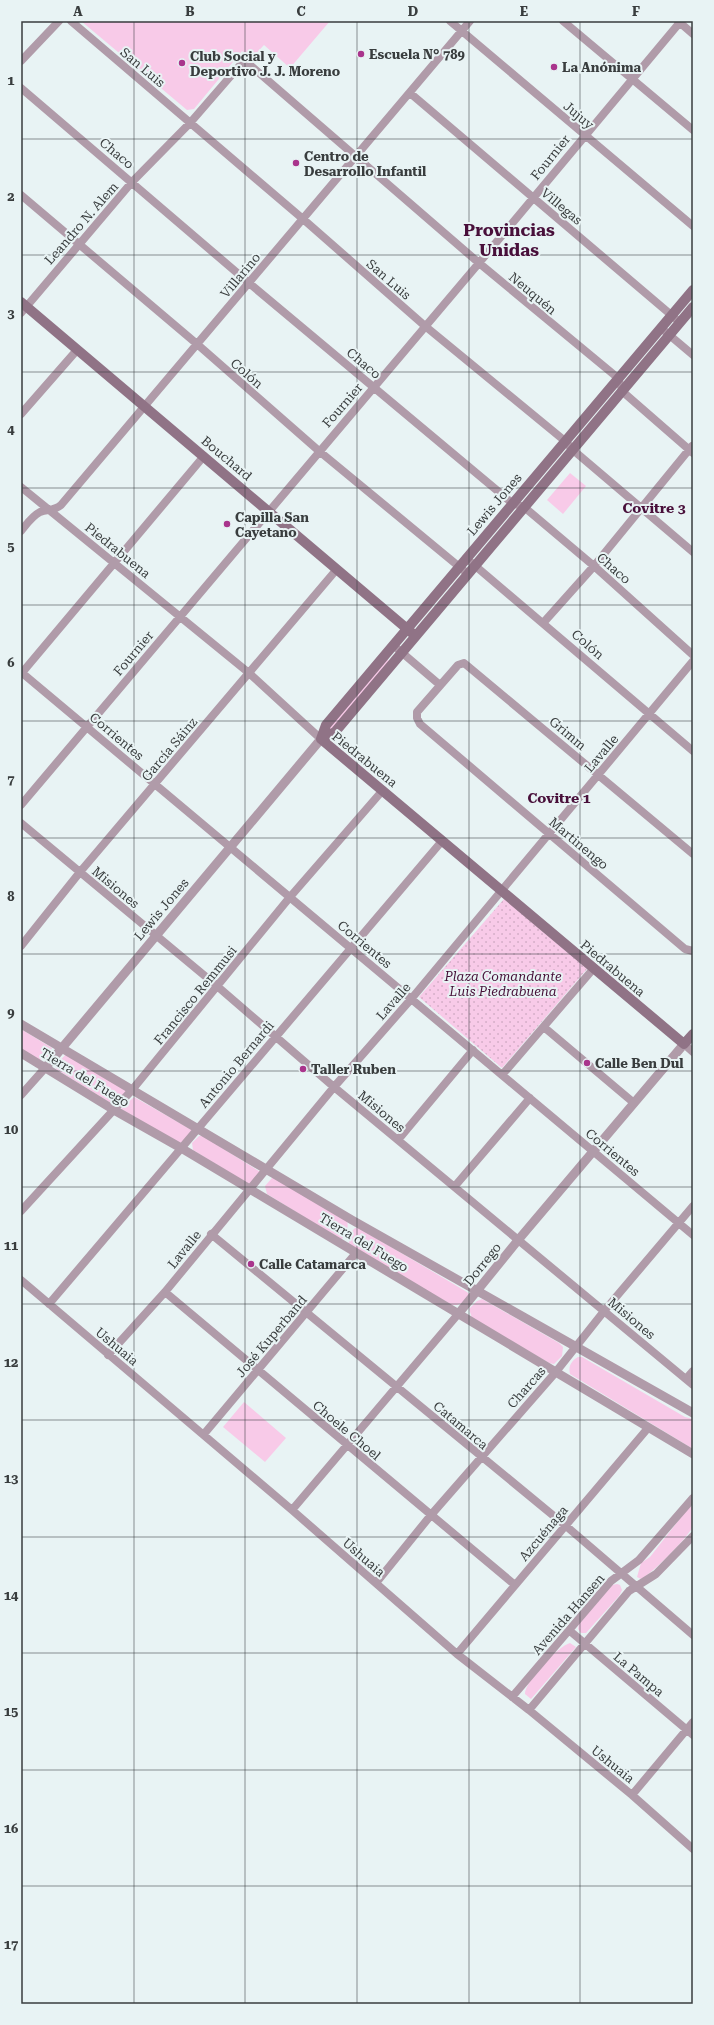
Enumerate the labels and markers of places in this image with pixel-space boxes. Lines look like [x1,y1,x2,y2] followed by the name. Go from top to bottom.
[369,47,465,62] place label: Escuela N° 789
[190,49,340,79] place label: Club Social y Deportivo J. J. Moreno
[356,49,366,59] marker: Escuela N° 789
[177,58,187,68] marker: Club Social y Deportivo J. J. Moreno
[562,60,641,75] place label: La Anónima
[549,62,559,72] marker: La Anónima
[304,149,427,179] place label: Centro de Desarrollo Infantil
[291,158,301,168] marker: Centro de Desarrollo Infantil
[235,510,309,540] place label: Capilla San Cayetano
[222,519,232,529] marker: Capilla San Cayetano
[595,1056,684,1071] place label: Calle Ben Dul
[582,1058,592,1068] marker: Calle Ben Dul
[311,1062,396,1077] place label: Taller Ruben
[298,1064,308,1074] marker: Taller Ruben
[259,1257,366,1272] place label: Calle Catamarca
[246,1259,256,1269] marker: Calle Catamarca

